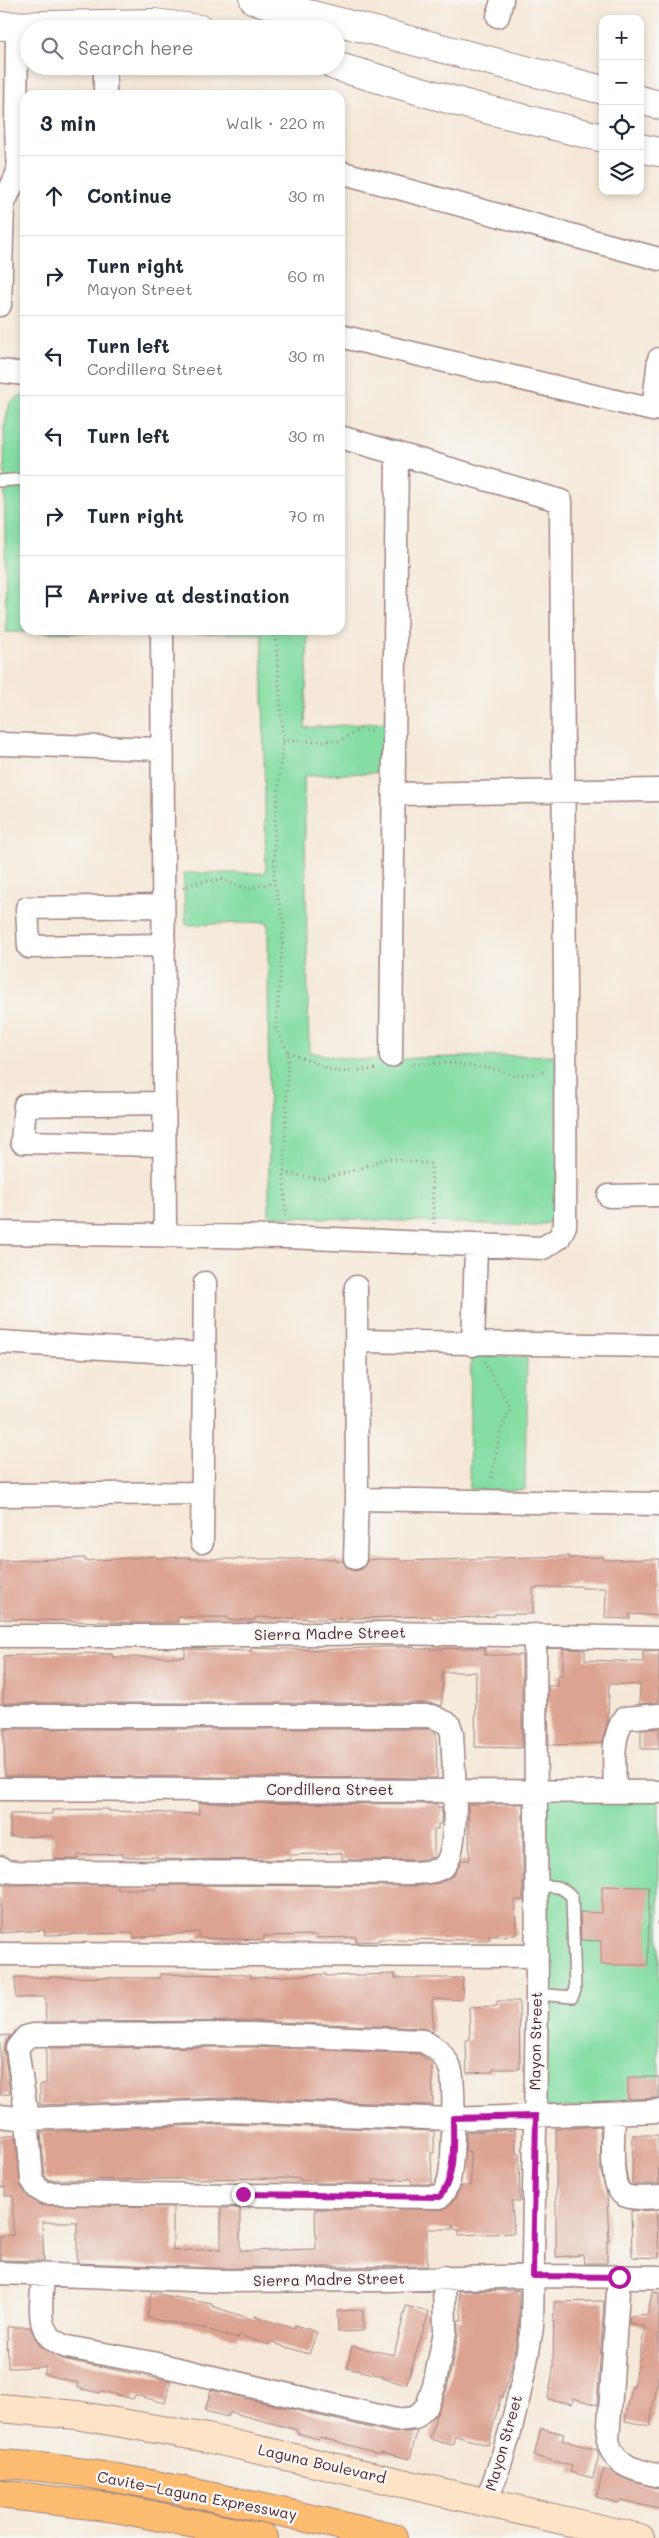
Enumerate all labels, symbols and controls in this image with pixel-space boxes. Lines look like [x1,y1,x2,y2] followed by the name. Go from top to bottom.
[599,15,644,195] map controls
[599,15,644,60] button: +
[20,20,345,75] search box
[38,34,66,62] icon: search
[78,35,194,60] text: Search here
[599,60,644,105] button: −
[599,105,644,150] button: locate
[40,109,96,136] text: 3 min
[226,112,325,133] text: Walk · 220 m
[599,150,644,195] button: layers
[40,182,68,210] icon: ahead
[87,183,172,208] text: Continue
[288,185,325,206] text: 30 m
[87,253,184,278] text: Turn right
[40,262,68,290] icon: right
[288,265,325,286] text: 60 m
[87,278,192,299] text: Mayon Street
[87,333,170,358] text: Turn left
[40,342,68,370] icon: left
[288,345,325,366] text: 30 m
[87,358,223,379] text: Cordillera Street
[40,422,68,450] icon: left
[87,423,170,448] text: Turn left
[288,425,325,446] text: 30 m
[40,502,68,530] icon: right
[87,503,184,528] text: Turn right
[288,505,325,526] text: 70 m
[40,582,68,610] icon: arrive
[87,583,290,608] text: Arrive at destination
[254,1622,406,1644] street label: Sierra Madre Street
[266,1779,394,1799] street label: Cordillera Street
[524,1991,546,2091] street label: Mayon Street
[232,2183,255,2206] route end
[608,2266,631,2289] route start
[253,2268,405,2290] street label: Sierra Madre Street
[480,2392,526,2493] street label: Mayon Street
[256,2439,388,2487] street label: Laguna Boulevard
[96,2466,299,2524] street label: Cavite–Laguna Expressway

